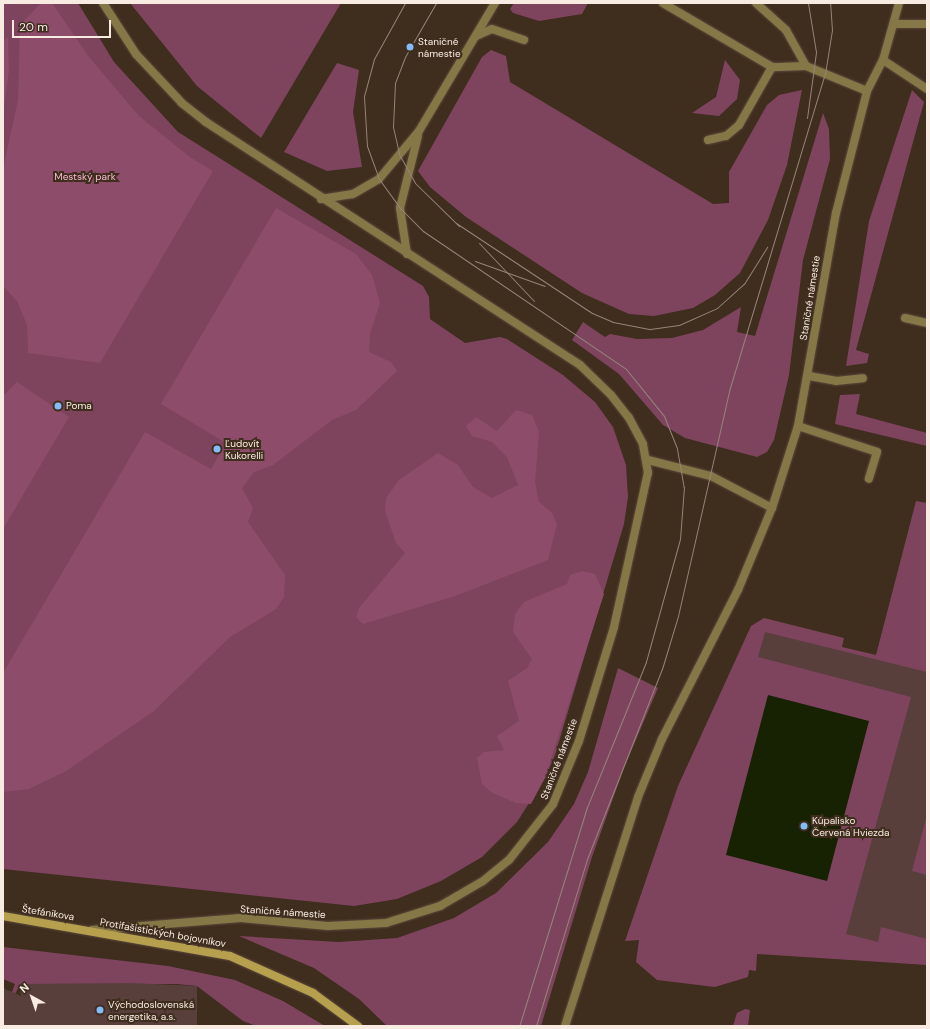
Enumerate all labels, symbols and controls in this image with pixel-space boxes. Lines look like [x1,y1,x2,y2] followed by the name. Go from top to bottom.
[14,12,113,38] scale bar
[19,19,48,35] text: 20 m
[418,35,461,58] place label: Staničné námestie
[405,42,415,52] marker: Staničné námestie
[54,171,116,183] park label: Mestský park
[797,255,823,341] street label: Staničné námestie
[66,400,92,412] place label: Poma
[53,401,63,411] marker: Poma
[225,437,263,460] place label: Ľudovít Kukorelli
[212,444,222,454] marker: Ľudovít Kukorelli
[538,717,580,801] street label: Staničné námestie
[812,814,890,838] place label: Kúpalisko Červená Hviezda
[799,821,809,831] marker: Kúpalisko Červená Hviezda
[21,903,75,923] street label: Štefánikova
[240,903,326,921] street label: Staničné námestie
[99,916,227,950] street label: Protifašistických bojovníkov
[12,977,52,1017] north arrow
[17,980,32,996] text: N
[108,998,194,1022] place label: Východoslovenská energetika, a.s.
[95,1005,105,1015] marker: Východoslovenská energetika, a.s.

